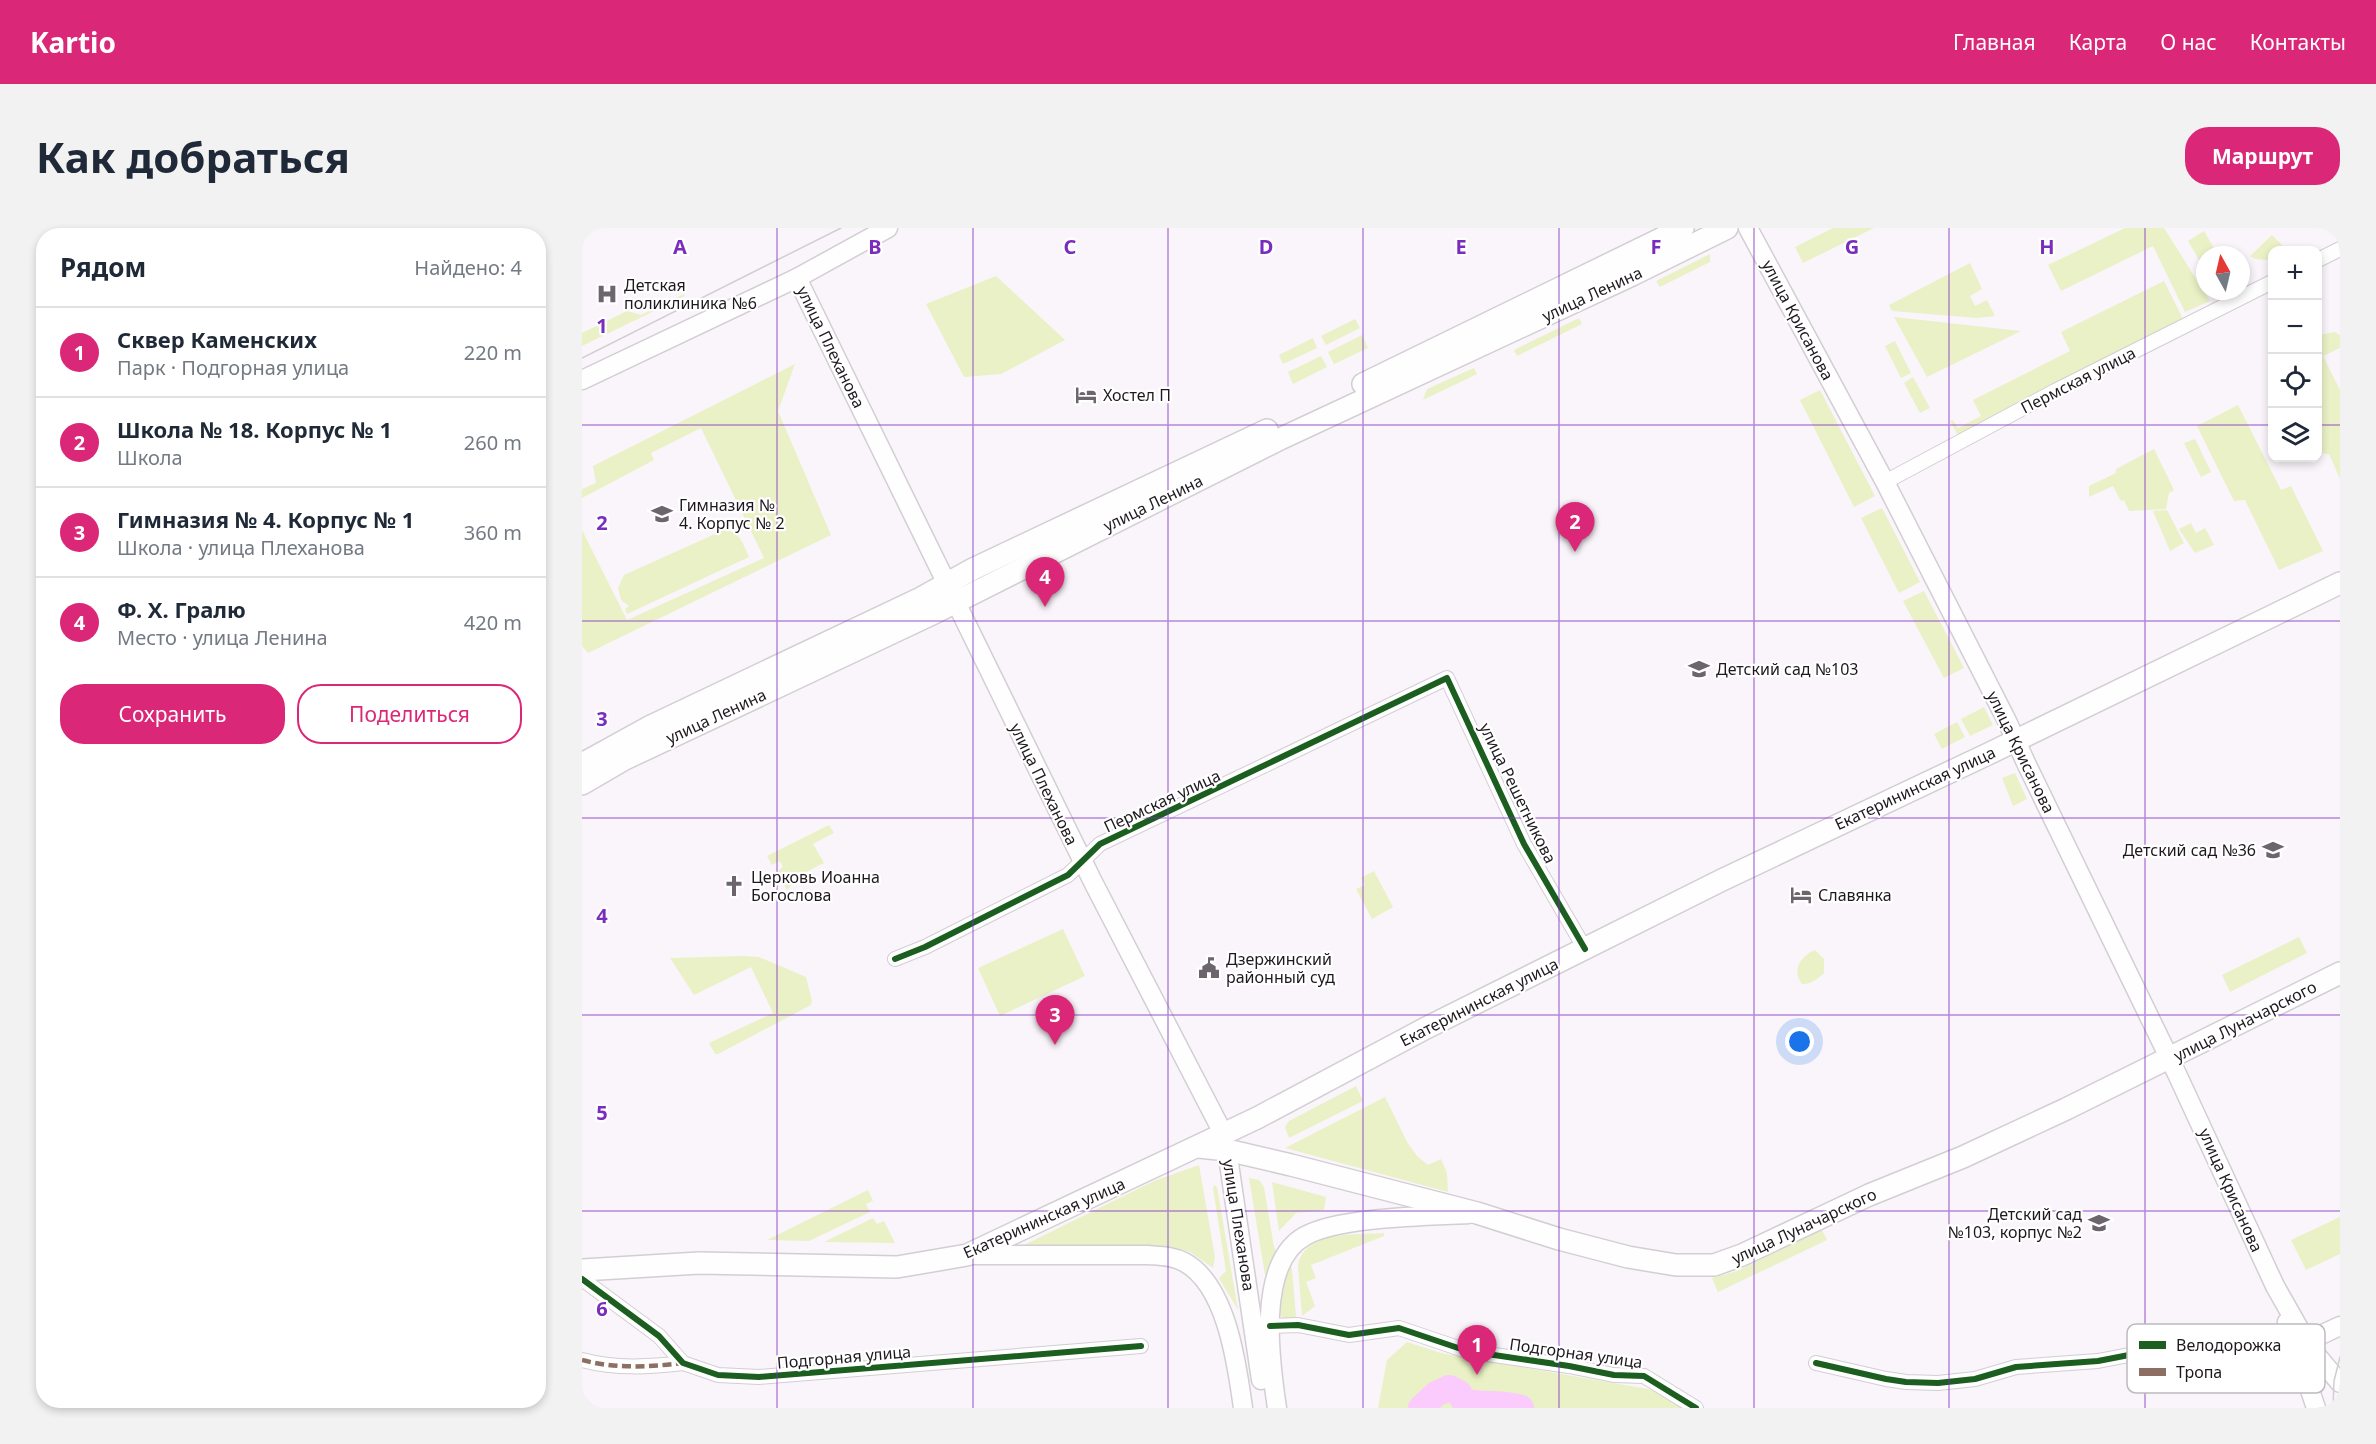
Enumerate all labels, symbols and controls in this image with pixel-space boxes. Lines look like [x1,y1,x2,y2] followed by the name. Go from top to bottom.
[30,23,116,61] text: Kartio
[1953,28,2036,56] text: Главная
[2069,28,2127,56] text: Карта
[2160,28,2217,56] text: О нас
[2250,28,2346,56] text: Контакты
[2185,127,2340,185] button: Маршрут
[36,128,350,185] text: Как добраться
[673,233,687,260] text: A
[868,233,882,260] text: B
[1064,233,1077,260] text: C
[1259,233,1273,260] text: D
[1455,233,1467,260] text: E
[1651,233,1661,260] text: F
[1845,233,1859,260] text: G
[2039,233,2055,260] text: H
[2196,246,2250,300] north arrow
[2268,246,2322,462] map controls
[2268,246,2322,300] button: +
[60,249,146,285] text: Рядом
[414,254,522,281] text: Найдено: 4
[1757,256,1839,384] street label: улица Крисанова
[1538,261,1646,327] street label: улица Ленина
[624,274,757,314] place label: Детская поликлиника №6
[595,282,619,306] hospital icon: Детская поликлиника №6
[792,282,870,412] street label: улица Плеханова
[2268,300,2322,354] button: −
[596,312,608,339] text: 1
[117,324,317,354] text: Сквер Каменских
[74,339,85,366] text: 1
[464,339,522,366] text: 220 m
[2017,342,2139,418] street label: Пермская улица
[117,354,349,381] text: Парк · Подгорная улица
[2268,354,2322,408] button: locate
[1074,383,1098,407] hotel icon: Хостел П
[1103,384,1171,406] place label: Хостел П
[2268,408,2322,462] button: layers
[117,414,392,444] text: Школа № 18. Корпус № 1
[74,429,85,456] text: 2
[464,429,522,456] text: 260 m
[117,444,183,471] text: Школа
[1100,469,1206,537] street label: улица Ленина
[679,494,785,534] place label: Гимназия № 4. Корпус № 2
[650,502,674,526] school or university icon: Гимназия № 4. Корпус № 2
[1556,502,1594,552] pin: 2
[117,504,414,534] text: Гимназия № 4. Корпус № 1
[596,509,608,536] text: 2
[74,519,85,546] text: 3
[464,519,522,546] text: 360 m
[117,534,365,561] text: Школа · улица Плеханова
[1026,558,1064,607] pin: 4
[117,594,246,624] text: Ф. Х. Гралю
[74,609,85,636] text: 4
[464,609,522,636] text: 420 m
[117,624,328,651] text: Место · улица Ленина
[1687,657,1711,681] school or university icon: Детский сад №103
[1716,658,1858,680] place label: Детский сад №103
[662,683,770,749] street label: улица Ленина
[60,684,285,744] button: Сохранить
[297,684,522,744] button: Поделиться
[1982,687,2060,817] street label: улица Крисанова
[596,705,608,732] text: 3
[1005,719,1083,849] street label: улица Плеханова
[1474,719,1562,867] street label: улица Решетникова
[1831,741,1999,835] street label: Екатерининская улица
[1100,764,1224,838] street label: Пермская улица
[2261,838,2285,862] school or university icon: Детский сад №36
[2123,839,2256,861] place label: Детский сад №36
[751,866,880,906] place label: Церковь Иоанна Богослова
[722,874,746,898] church icon: Церковь Иоанна Богослова
[1789,883,1813,907] hotel icon: Славянка
[1818,884,1892,906] place label: Славянка
[596,902,608,929] text: 4
[1226,948,1335,988] place label: Дзержинский районный суд
[1396,953,1562,1051] street label: Екатерининская улица
[1197,956,1221,980] public building icon: Дзержинский районный суд
[2170,975,2320,1067] street label: улица Луначарского
[1036,996,1074,1045] pin: 3
[1785,1027,1814,1056] your location
[596,1099,608,1126] text: 5
[2194,1125,2268,1255] street label: улица Крисанова
[1218,1158,1260,1292] street label: улица Плеханова
[960,1172,1128,1264] street label: Екатерининская улица
[1728,1183,1880,1269] street label: улица Луначарского
[1947,1203,2082,1243] place label: Детский сад №103, корпус №2
[2087,1211,2111,1235] school or university icon: Детский сад №103, корпус №2
[596,1295,608,1322] text: 6
[2127,1324,2325,1393] legend
[1458,1326,1496,1375] pin: 1
[1508,1333,1644,1373] street label: Подгорная улица
[2176,1334,2281,1356] text: Велодорожка
[776,1340,912,1374] street label: Подгорная улица
[2176,1361,2222,1383] text: Тропа

